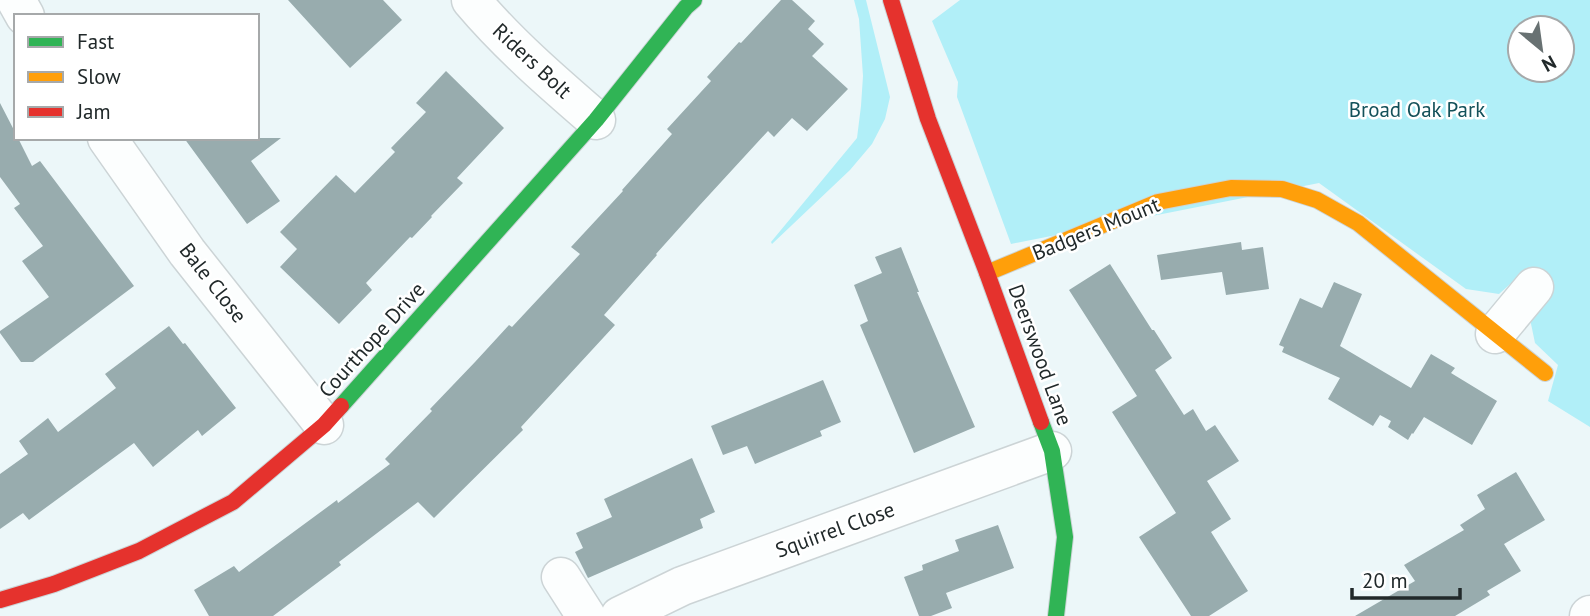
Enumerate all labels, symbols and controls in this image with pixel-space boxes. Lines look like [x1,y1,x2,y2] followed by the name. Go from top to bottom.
[14,14,259,140] legend
[1506,14,1576,84] north arrow
[487,17,578,104] street label: Riders Bolt
[77,28,114,55] text: Fast
[1538,50,1561,77] text: N
[77,63,121,90] text: Slow
[1349,96,1485,123] park label: Broad Oak Park
[76,98,111,125] text: Jam
[1028,191,1164,266] street label: Badgers Mount
[174,237,253,328] street label: Bale Close
[313,276,431,403] street label: Courthope Drive
[1002,280,1079,429] street label: Deerswood Lane
[772,495,898,564] street label: Squirrel Close
[1352,556,1460,600] scale bar
[1362,567,1408,594] text: 20 m

